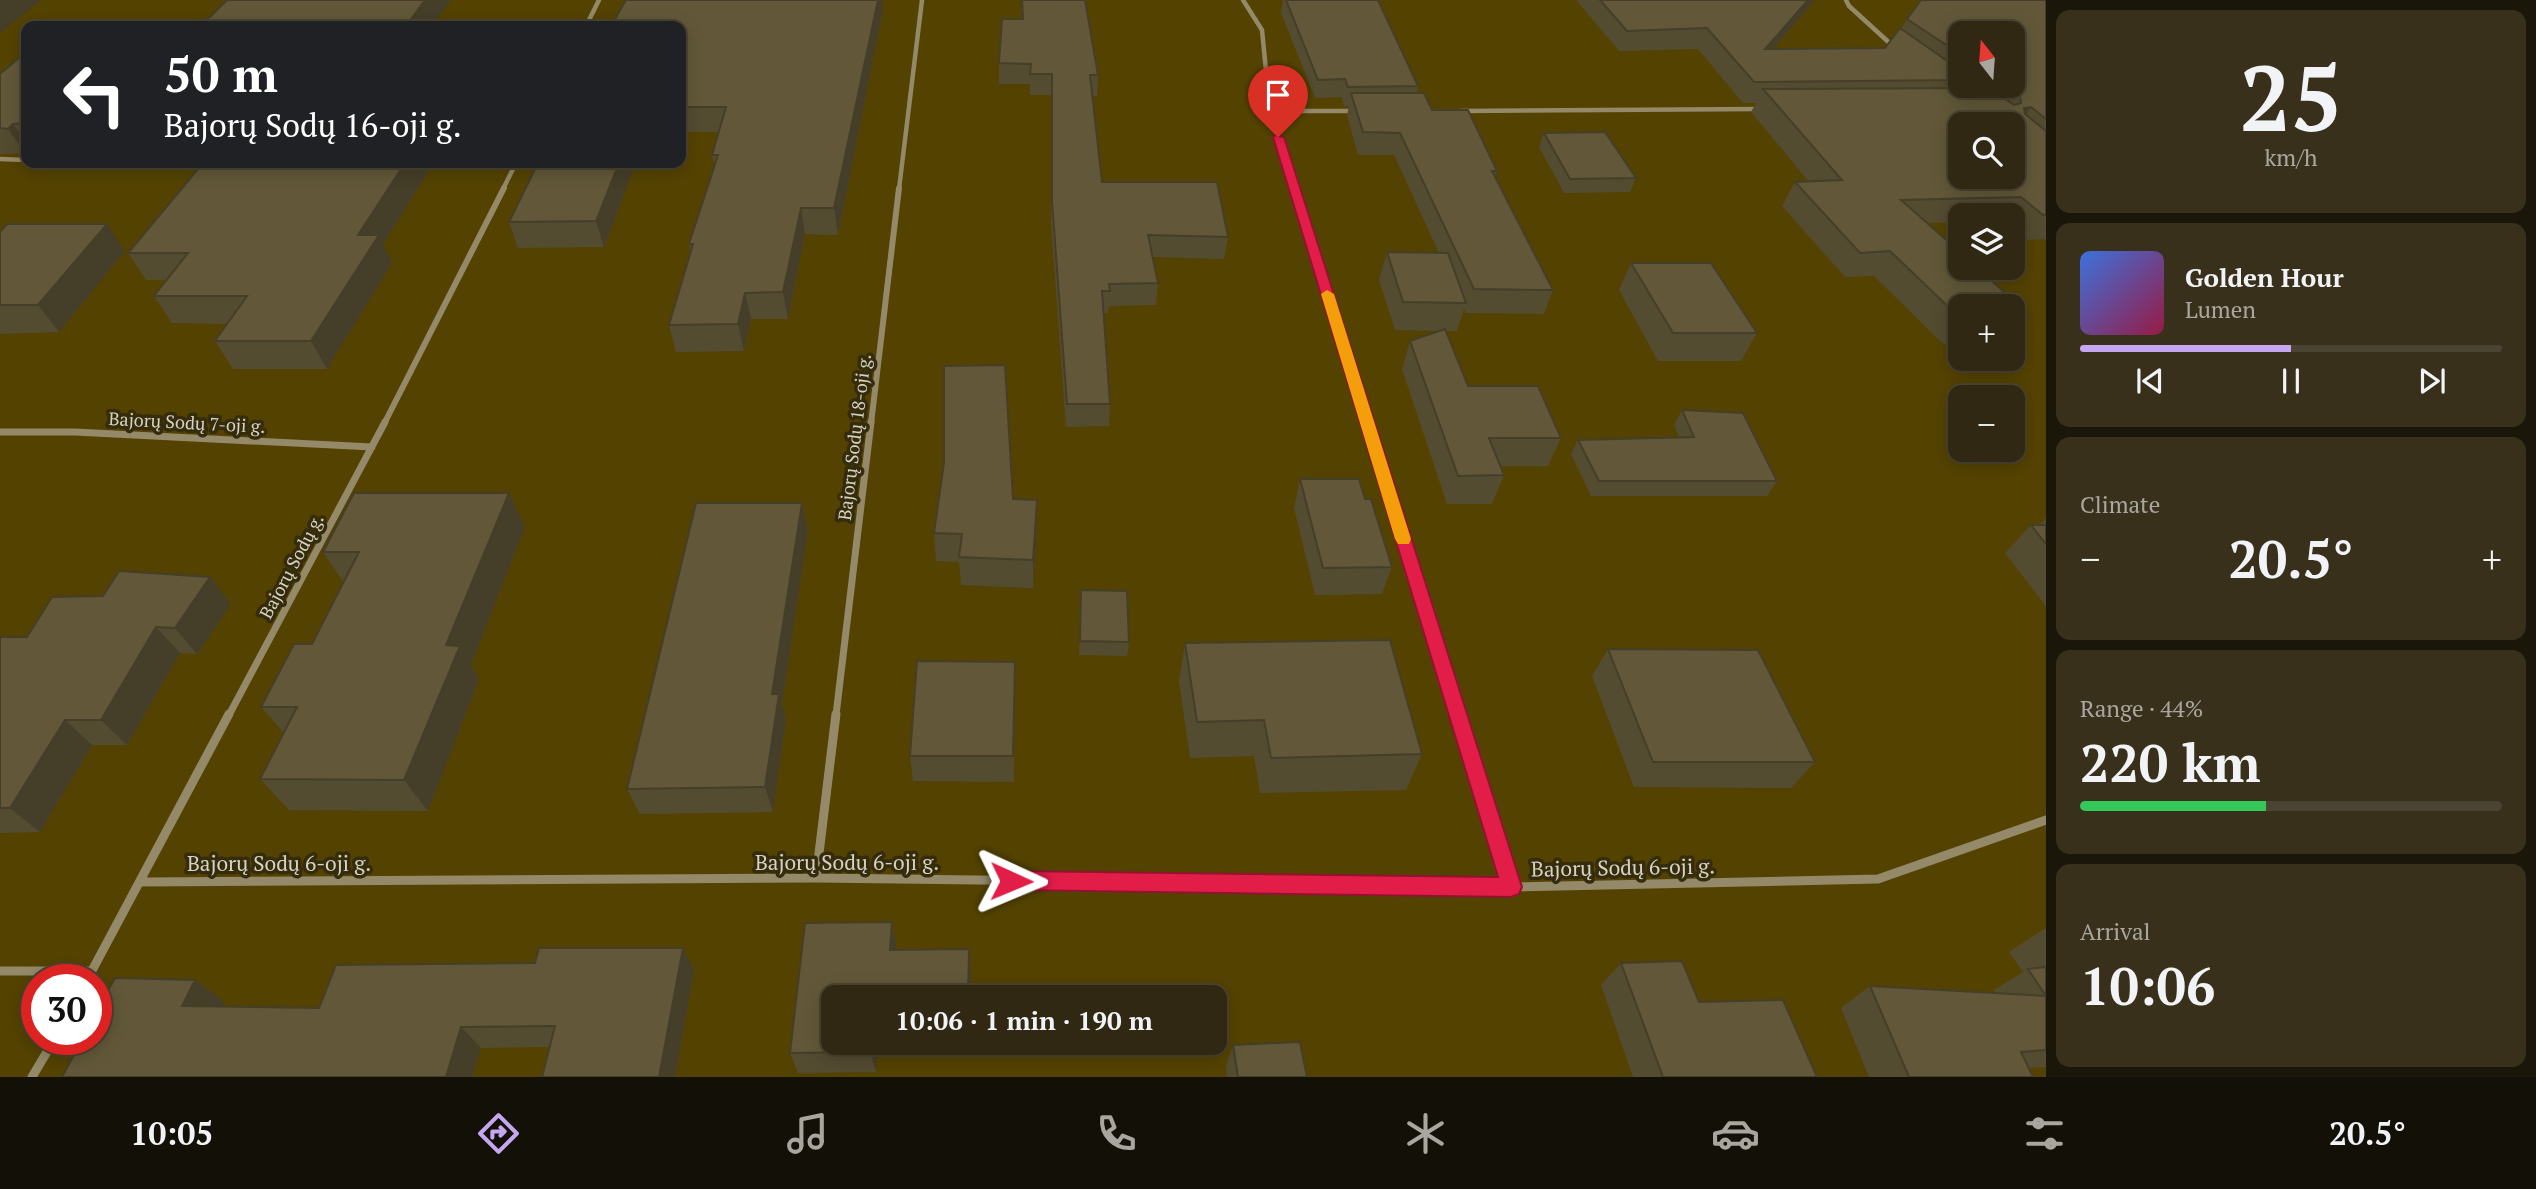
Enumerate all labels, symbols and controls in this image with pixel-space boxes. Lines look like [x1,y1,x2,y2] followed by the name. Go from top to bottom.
[1948,21,2025,98] north arrow
[1948,21,2025,462] map controls
[2240,36,2342,157] text: 25
[164,41,278,106] text: 50 m
[49,49,140,140] icon: left
[1248,65,1308,137] pin
[1259,76,1297,114] icon: arrive
[164,104,462,146] text: Bajorų Sodų 16-oji g.
[1948,112,2025,189] button: search
[2264,142,2318,173] text: km/h
[1948,203,2025,280] button: layers
[2185,260,2344,294] text: Golden Hour
[1948,294,2025,371] button: +
[2185,294,2256,325] text: Lumen
[832,352,876,522] street label: Bajorų Sodų 18-oji g.
[2131,362,2169,400] icon: previous
[2272,362,2310,400] icon: pause
[2413,362,2451,400] icon: next
[1948,385,2025,462] button: −
[108,406,266,438] street label: Bajorų Sodų 7-oji g.
[2080,489,2160,520] text: Climate
[253,509,329,623] street label: Bajorų Sodų g.
[2228,524,2354,593] text: 20.5°
[2080,534,2100,584] text: −
[2482,534,2502,584] text: +
[2080,693,2203,724] text: Range · 44%
[2080,728,2261,797] text: 220 km
[974,844,1048,918] position arrow
[755,848,939,876] street label: Bajorų Sodų 6-oji g.
[187,849,371,877] street label: Bajorų Sodų 6-oji g.
[1531,851,1715,883] street label: Bajorų Sodų 6-oji g.
[2080,916,2151,947] text: Arrival
[2080,951,2215,1020] text: 10:06
[21,964,112,1055] speed limit sign: 30
[895,1003,1153,1037] text: 10:06 · 1 min · 190 m
[474,1109,523,1158] icon: directions
[783,1109,832,1158] icon: music
[1092,1109,1141,1158] icon: phone
[1401,1109,1450,1158] icon: climate
[1711,1109,1760,1158] icon: car
[2020,1109,2069,1158] icon: filters
[130,1112,213,1154] text: 10:05
[2329,1112,2406,1154] text: 20.5°

